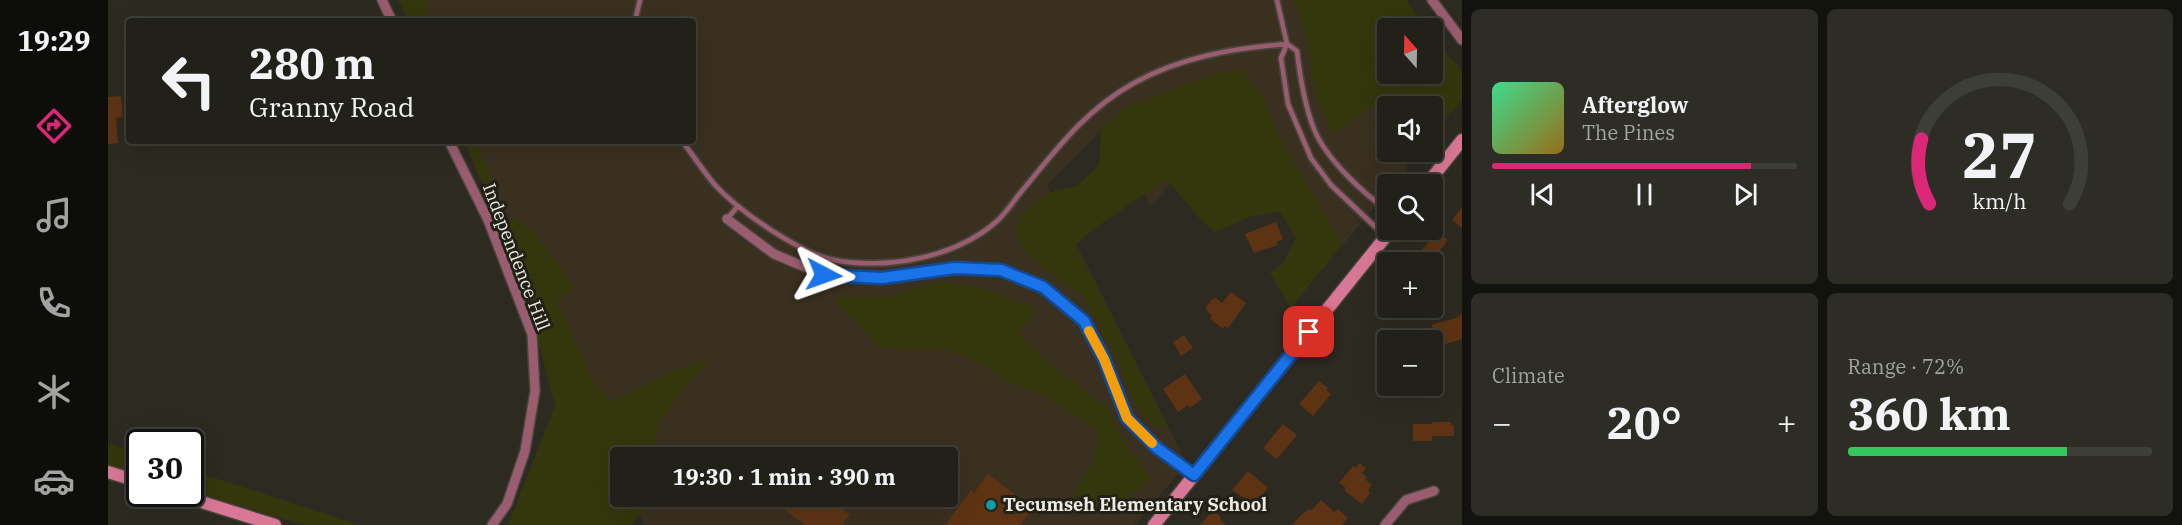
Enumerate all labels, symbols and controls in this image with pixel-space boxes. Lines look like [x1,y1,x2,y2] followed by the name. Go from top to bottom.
[1377,18,1443,84] north arrow
[1377,18,1443,396] map controls
[18,23,90,58] text: 19:29
[249,36,375,91] text: 280 m
[150,42,228,120] icon: left
[249,89,414,124] text: Granny Road
[1582,90,1689,119] text: Afterglow
[1377,96,1443,162] button: sound
[33,105,75,147] icon: directions
[1962,114,2037,195] text: 27
[1582,119,1675,146] text: The Pines
[1377,174,1443,240] button: search
[1526,178,1559,211] icon: previous
[1628,178,1661,211] icon: pause
[1729,178,1762,211] icon: next
[478,180,555,334] street label: Independence Hill
[1973,187,2027,215] text: km/h
[33,194,75,236] icon: music
[792,243,856,307] position arrow
[1377,252,1443,318] button: +
[33,282,75,324] icon: phone
[1283,306,1334,357] pin
[1292,315,1325,348] icon: arrive
[1377,330,1443,396] button: −
[1848,353,1964,380] text: Range · 72%
[1492,362,1565,389] text: Climate
[33,371,75,413] icon: climate
[1848,384,2011,442] text: 360 km
[1607,393,1682,451] text: 20°
[1492,401,1512,444] text: −
[1777,401,1797,444] text: +
[126,429,204,507] speed limit sign: 30
[33,460,75,502] icon: car
[672,462,896,491] text: 19:30 · 1 min · 390 m
[1003,493,1267,516] place label: Tecumseh Elementary School
[984,498,998,512] marker: Tecumseh Elementary School

